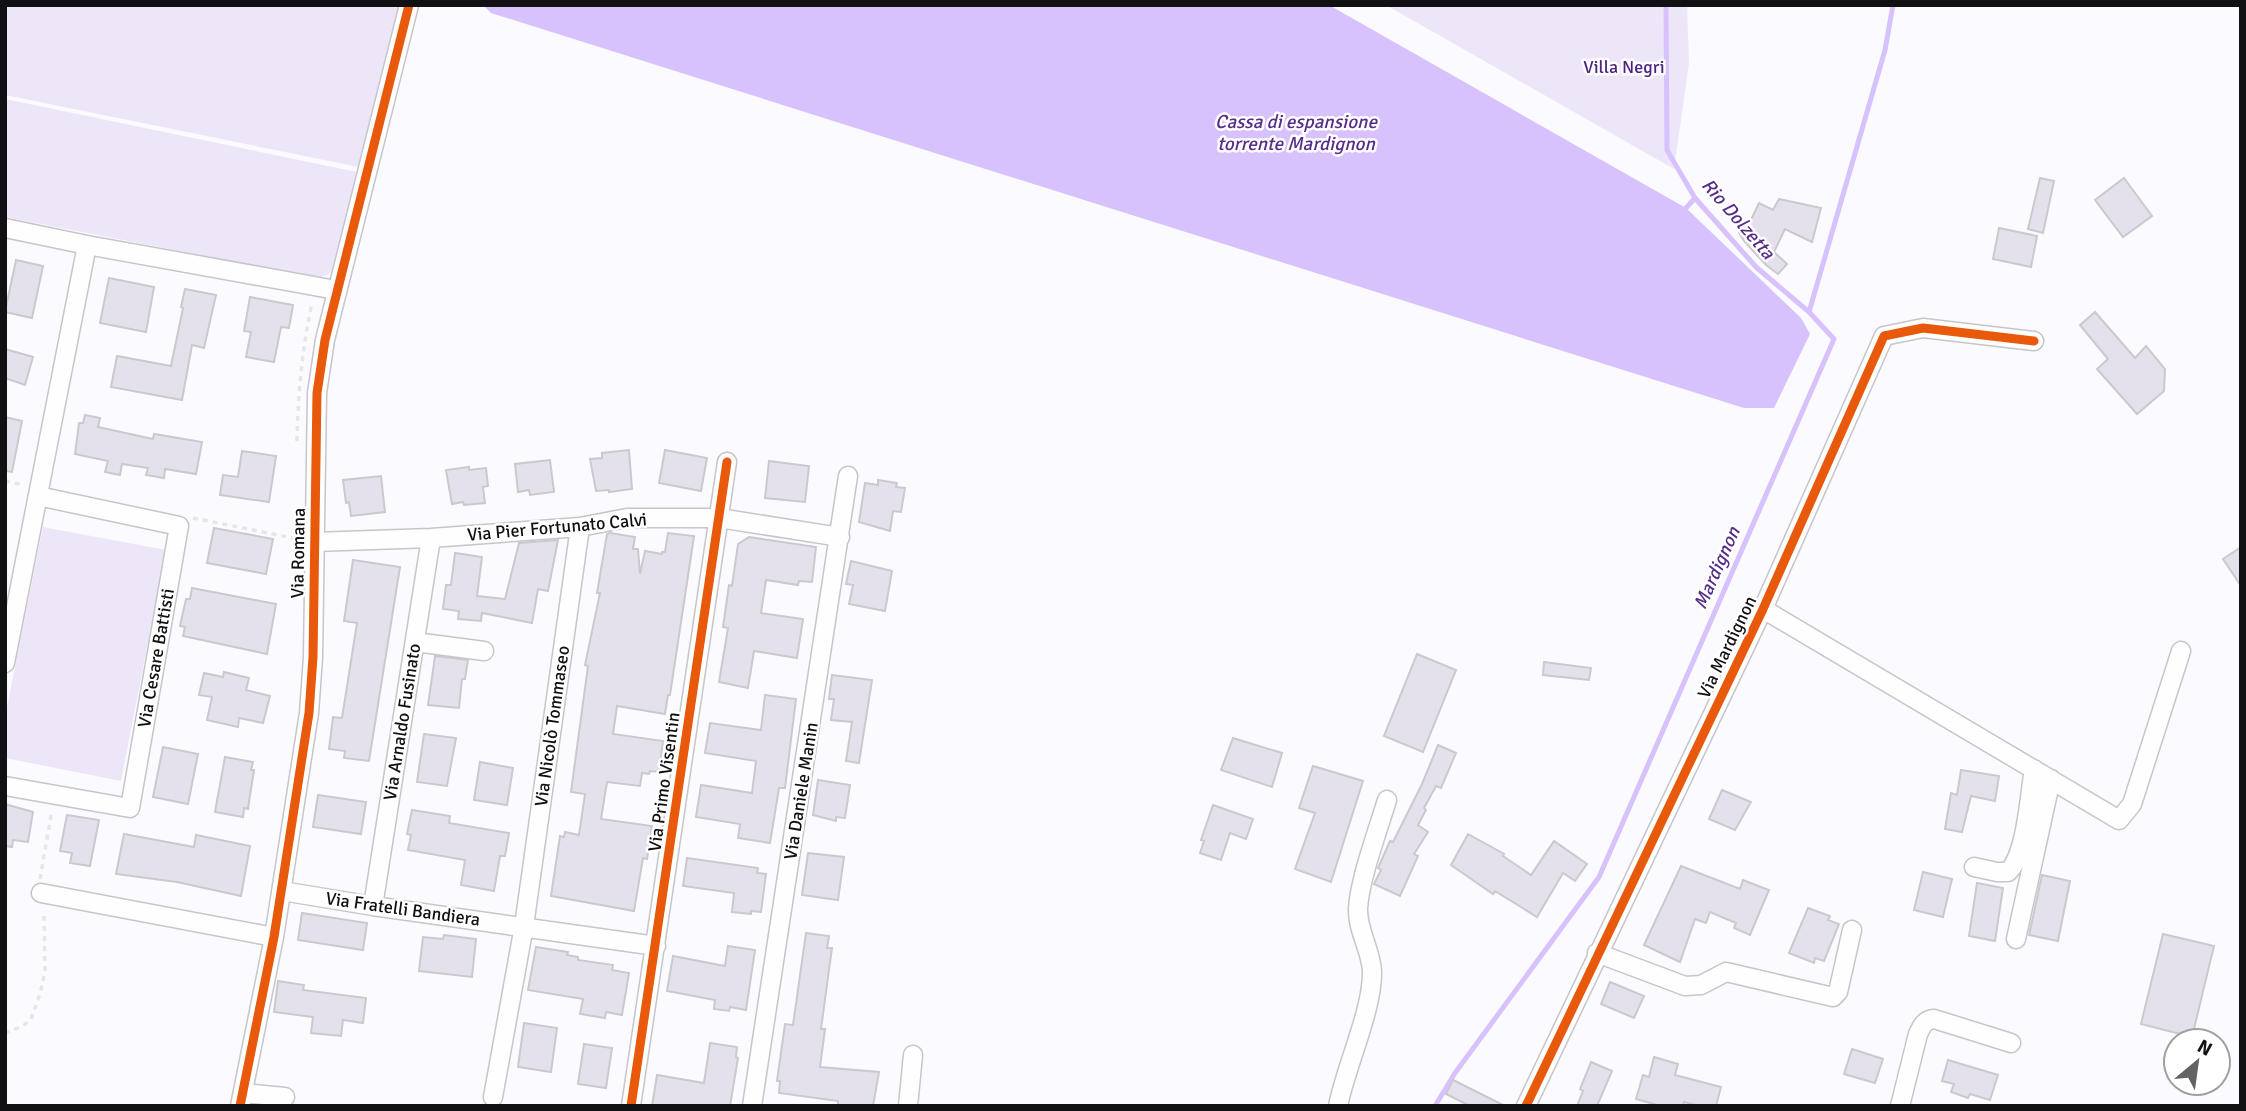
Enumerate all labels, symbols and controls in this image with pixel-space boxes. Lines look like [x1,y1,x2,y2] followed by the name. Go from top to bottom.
[1583,56,1665,78] park label: Villa Negri
[1215,110,1378,156] water label: Cassa di espansione torrente Mardignon
[1696,174,1781,265] water label: Rio Dolzetta
[286,507,310,599] street label: Via Romana
[466,508,648,546] street label: Via Pier Fortunato Calvi
[1688,523,1746,613] water label: Mardignon
[133,587,179,729] street label: Via Cesare Battisti
[1693,592,1761,702] street label: Via Mardignon
[379,642,425,802] street label: Via Arnaldo Fusinato
[530,644,574,808] street label: Via Nicolò Tommaseo
[643,711,685,853] street label: Via Primo Visentin
[779,721,823,861] street label: Via Daniele Manin
[324,887,482,931] street label: Via Fratelli Bandiera
[2162,1027,2232,1097] north arrow
[2193,1034,2216,1062] text: N

